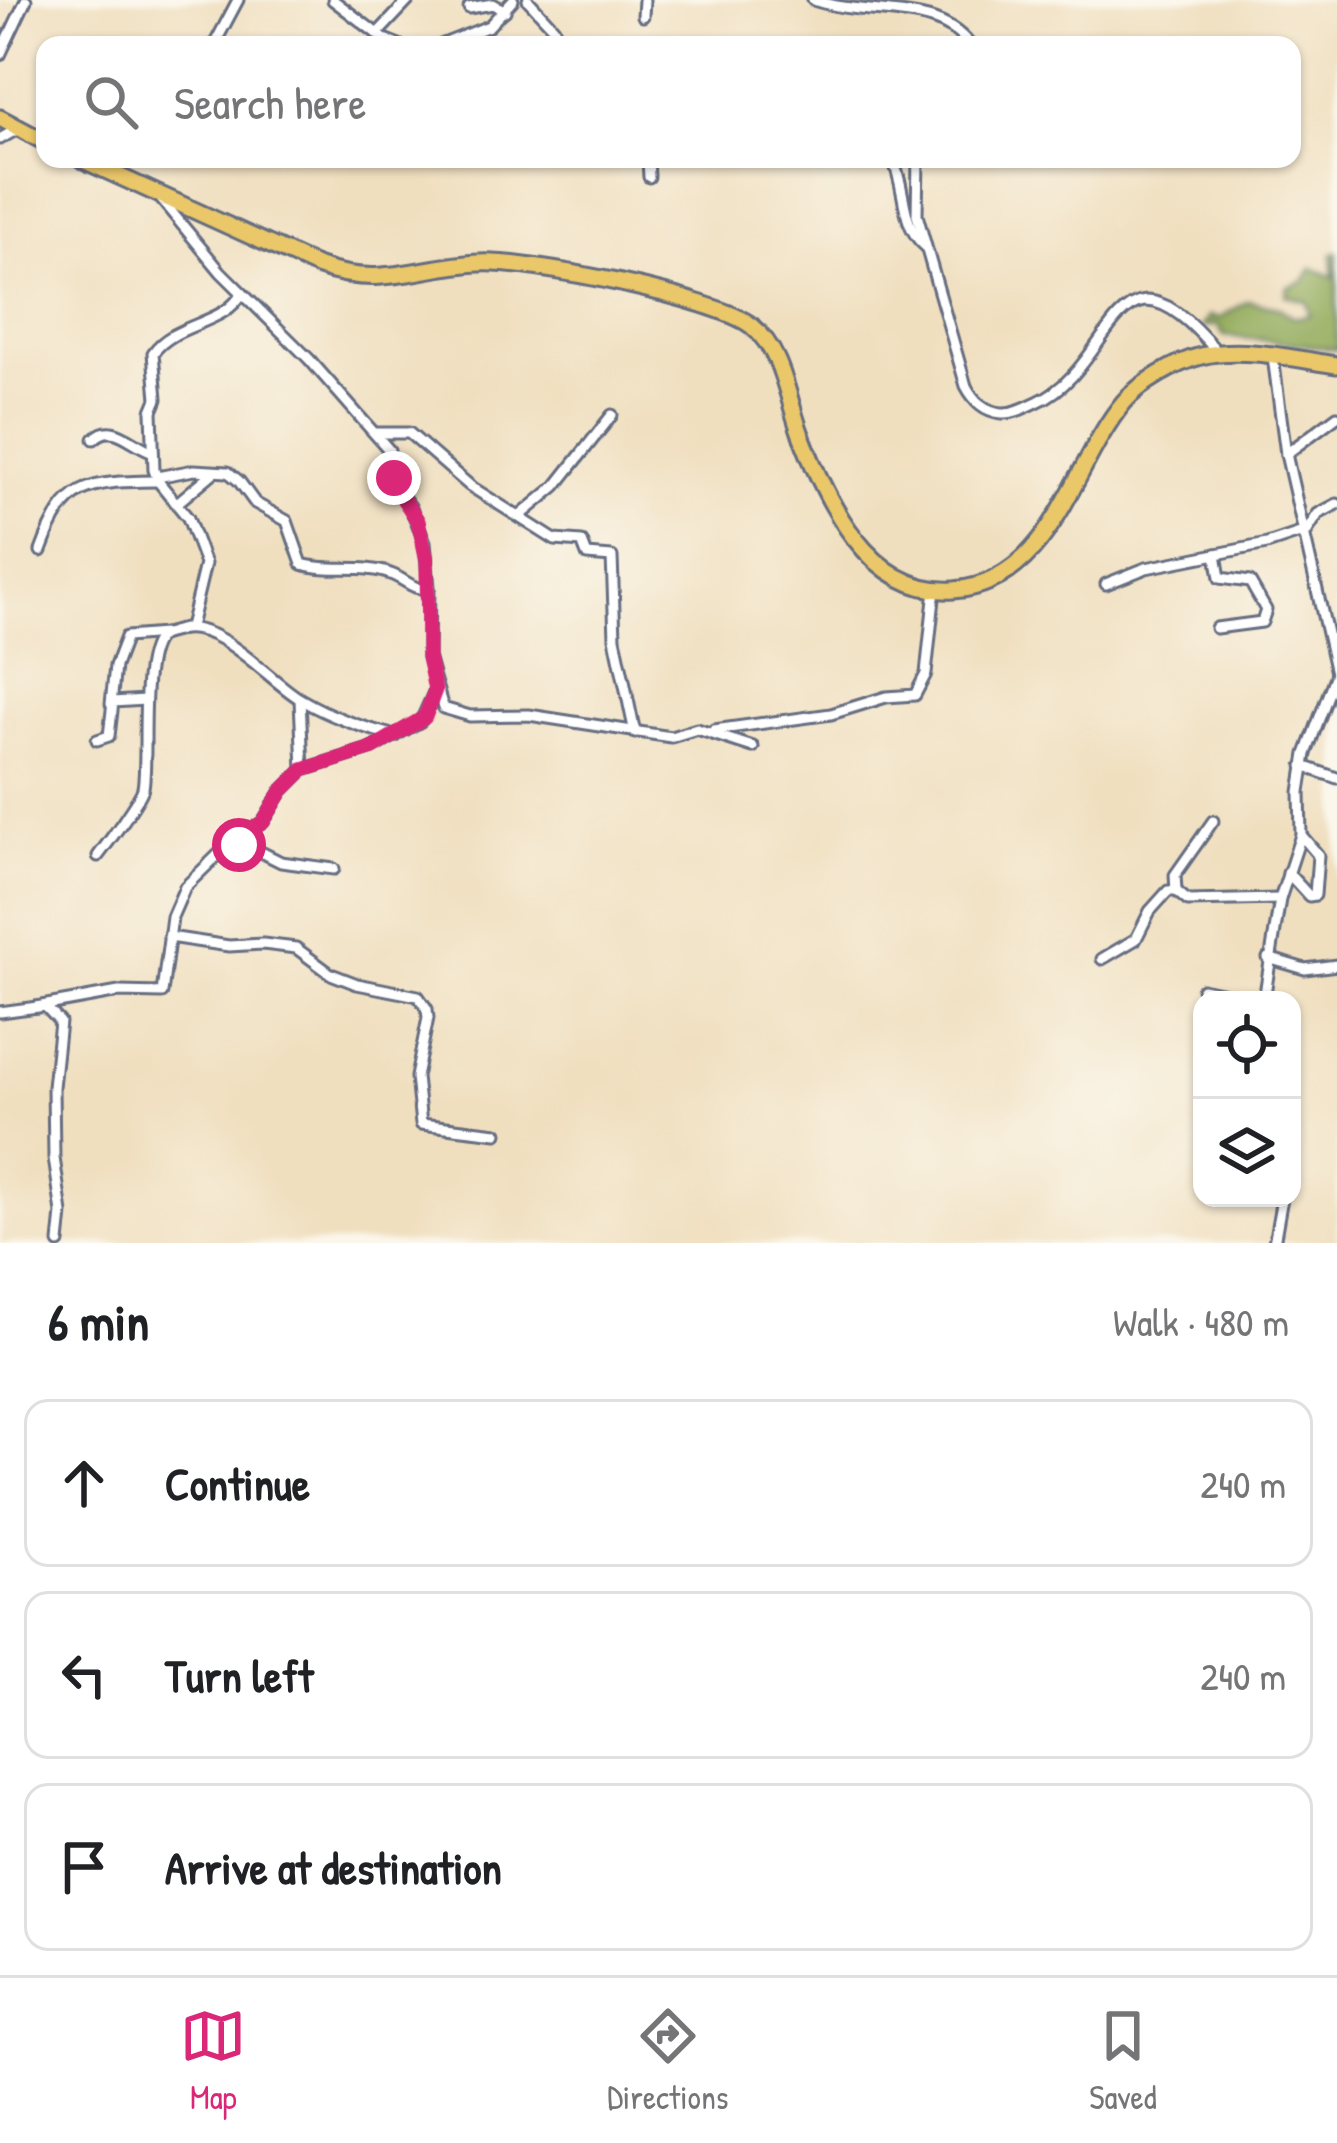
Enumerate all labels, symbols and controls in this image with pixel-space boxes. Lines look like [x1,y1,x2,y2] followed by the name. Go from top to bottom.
[36,36,1301,168] search box
[78,69,144,135] icon: search
[174,72,366,133] text: Search here
[367,451,421,505] route end
[212,818,266,872] route start
[1193,991,1301,1207] map controls
[1193,991,1301,1099] button: locate
[1193,1099,1301,1207] button: layers
[48,1287,149,1356] text: 6 min
[1113,1295,1289,1348] text: Walk · 480 m
[51,1450,117,1516] icon: ahead
[165,1453,310,1514] text: Continue
[1200,1457,1286,1510] text: 240 m
[51,1642,117,1708] icon: left
[165,1645,314,1706] text: Turn left
[1200,1649,1286,1702] text: 240 m
[51,1834,117,1900] icon: arrive
[165,1837,502,1898] text: Arrive at destination
[180,2003,246,2119] tab: Map
[607,2003,729,2119] tab: Directions
[1089,2003,1157,2119] tab: Saved

